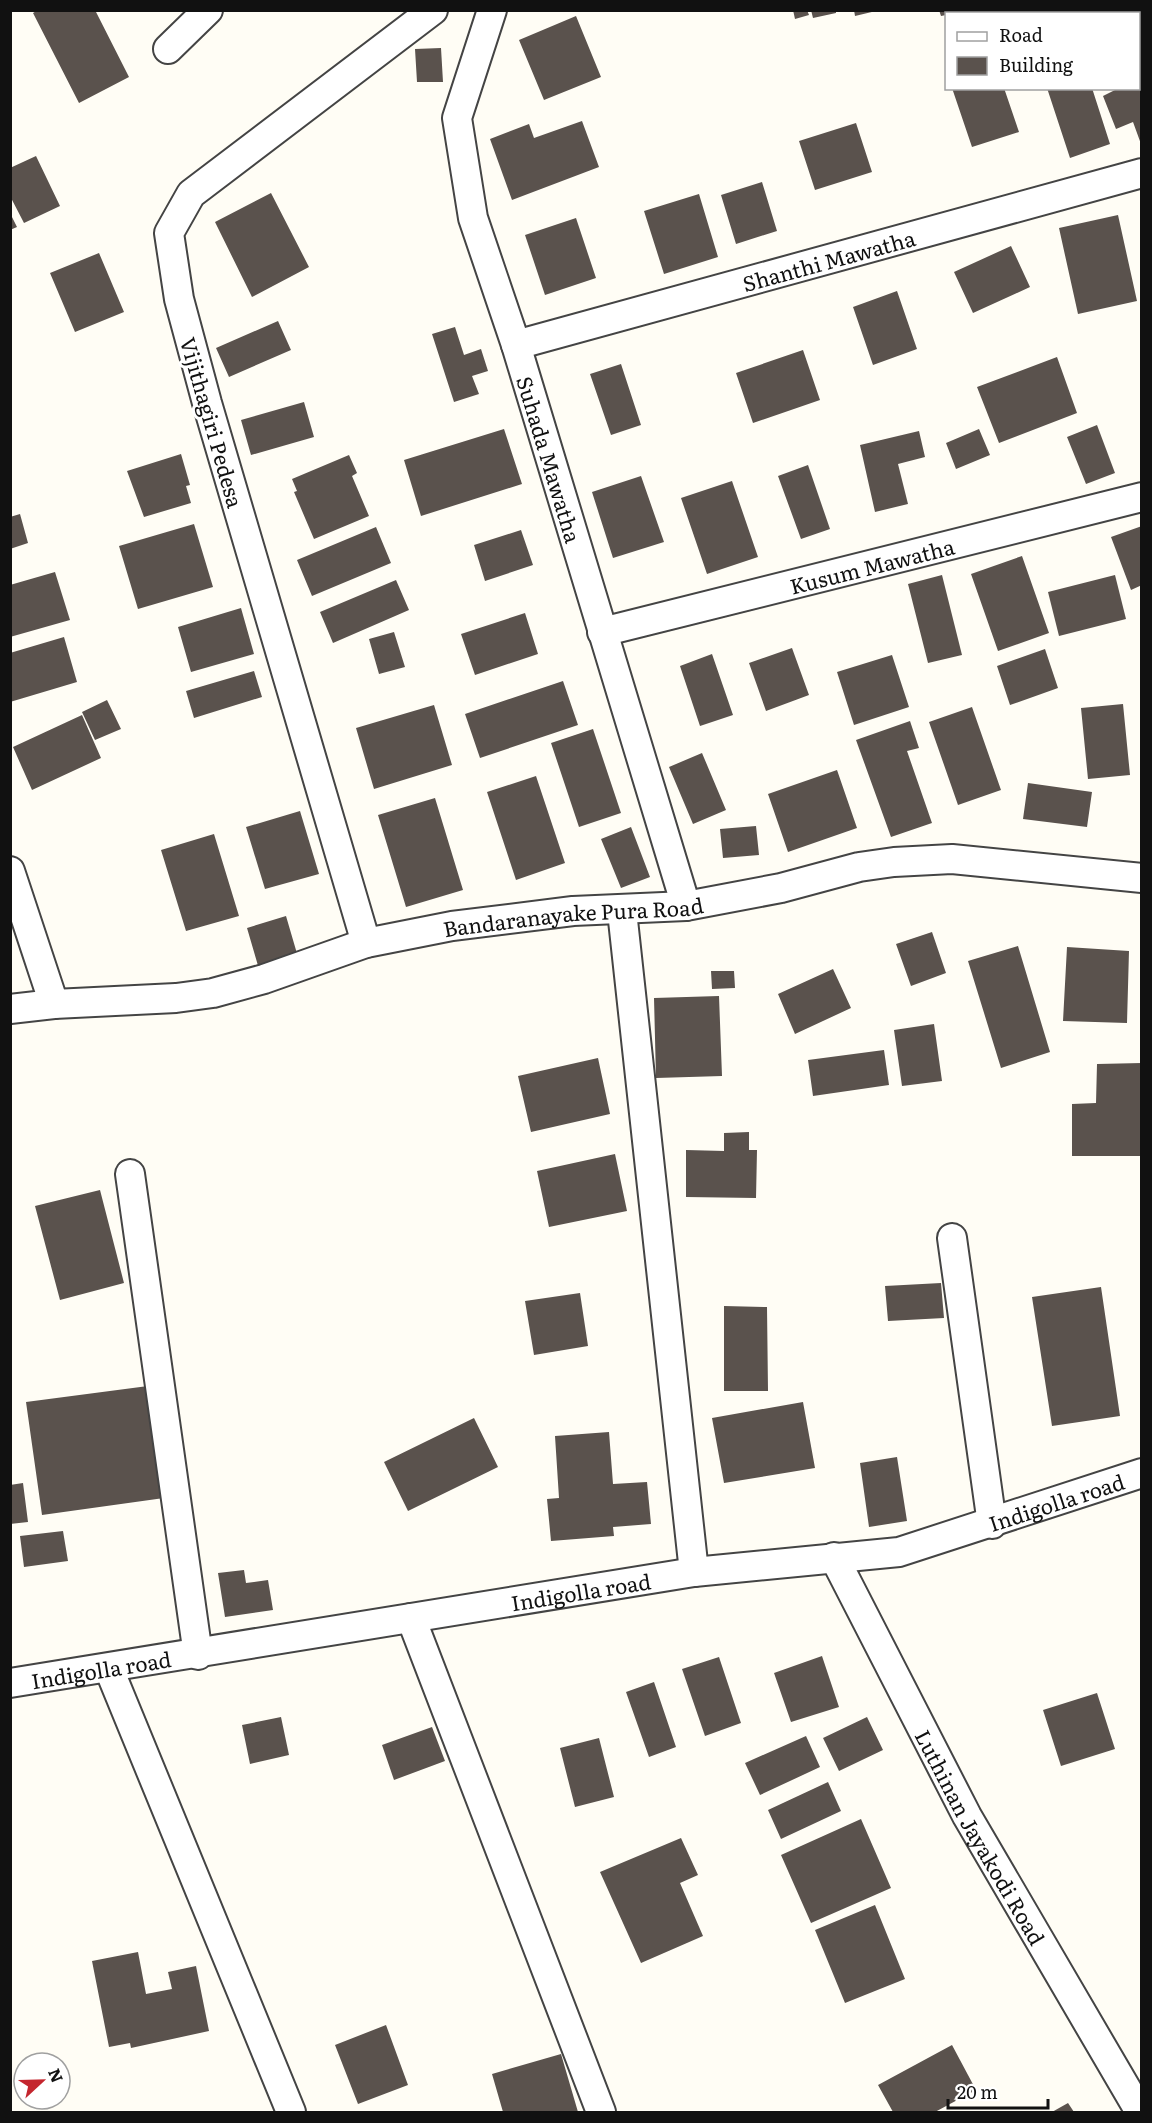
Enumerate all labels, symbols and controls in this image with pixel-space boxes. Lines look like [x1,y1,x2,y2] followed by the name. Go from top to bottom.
[945,12,1140,90] legend
[999,21,1043,48] text: Road
[999,51,1074,78] text: Building
[739,220,919,298] street label: Shanthi Mawatha
[174,333,252,512] street label: Vijithagiri Pedesa
[511,372,591,547] street label: Suhada Mawatha
[786,529,958,600] street label: Kusum Mawatha
[440,888,706,943] street label: Bandaranayake Pura Road
[984,1464,1128,1538] street label: Indigolla road
[508,1564,653,1617] street label: Indigolla road
[29,1642,173,1695] street label: Indigolla road
[909,1723,1054,1950] street label: Luthinan Jayakodi Road
[12,2051,72,2111] north arrow
[43,2064,70,2086] text: N
[948,2072,1048,2110] scale bar
[957,2078,998,2105] text: 20 m

